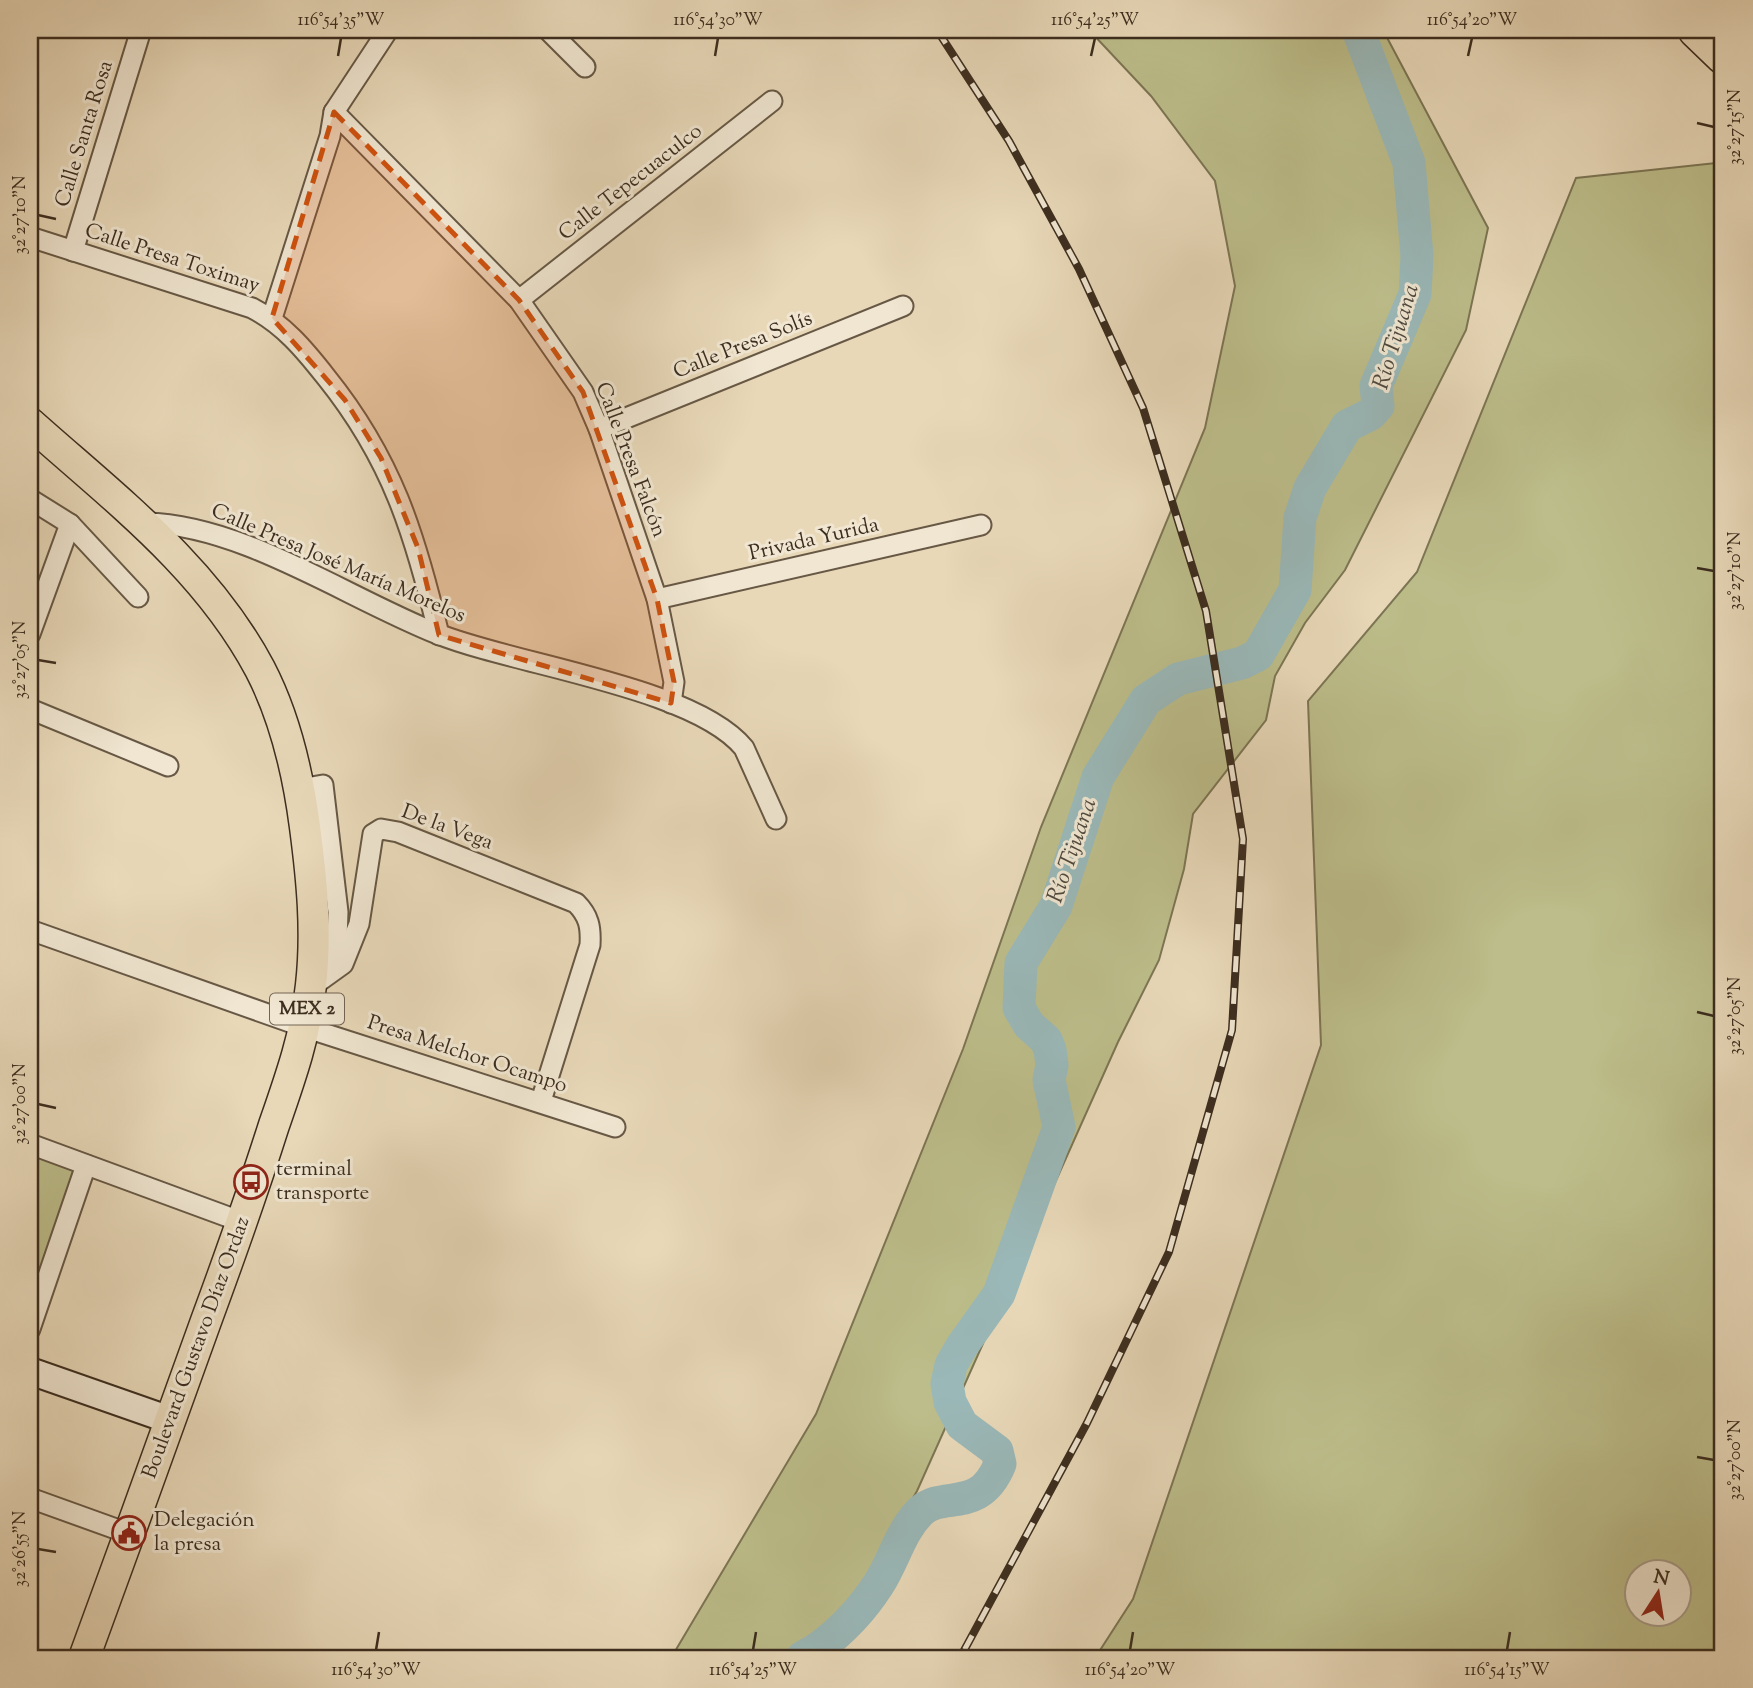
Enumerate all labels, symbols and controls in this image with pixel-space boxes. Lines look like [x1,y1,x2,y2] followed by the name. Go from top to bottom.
[298,8,384,34] text: 116°54'35"W
[673,8,763,34] text: 116°54'30"W
[1051,8,1139,34] text: 116°54'25"W
[1427,8,1517,34] text: 116°54'20"W
[48,57,122,211] street label: Calle Santa Rosa
[1723,89,1749,165] text: 32°27'15"N
[553,117,709,249] street label: Calle Tepecuaculco
[8,175,34,255] text: 32°27'10"N
[81,217,264,302] street label: Calle Presa Toximay
[1365,280,1429,394] water label: Río Tijuana
[669,304,817,388] street label: Calle Presa Solís
[587,378,673,542] street label: Calle Presa Falcón
[206,497,470,631] street label: Calle Presa José María Morelos
[746,510,882,570] street label: Privada Yurida
[1723,531,1749,611] text: 32°27'10"N
[8,621,34,699] text: 32°27'05"N
[1040,794,1106,908] water label: Río Tijuana
[397,798,497,859] street label: De la Vega
[1723,977,1749,1055] text: 32°27'05"N
[270,993,344,1024] road number: MEX 2
[363,1008,571,1102] street label: Presa Melchor Ocampo
[8,1063,34,1145] text: 32°27'00"N
[276,1155,369,1209] place label: terminal transporte
[232,1163,270,1201] bus stop icon: terminal transporte
[136,1213,258,1483] street label: Boulevard Gustavo Díaz Ordaz
[1723,1419,1749,1501] text: 32°27'00"N
[154,1506,255,1560] place label: Delegación la presa
[8,1511,34,1587] text: 32°26'55"N
[110,1514,148,1552] public building icon: Delegación la presa
[1624,1558,1694,1628] north arrow
[1651,1564,1671,1594] text: N
[331,1658,421,1684] text: 116°54'30"W
[709,1658,797,1684] text: 116°54'25"W
[1085,1658,1175,1684] text: 116°54'20"W
[1464,1658,1550,1684] text: 116°54'15"W

